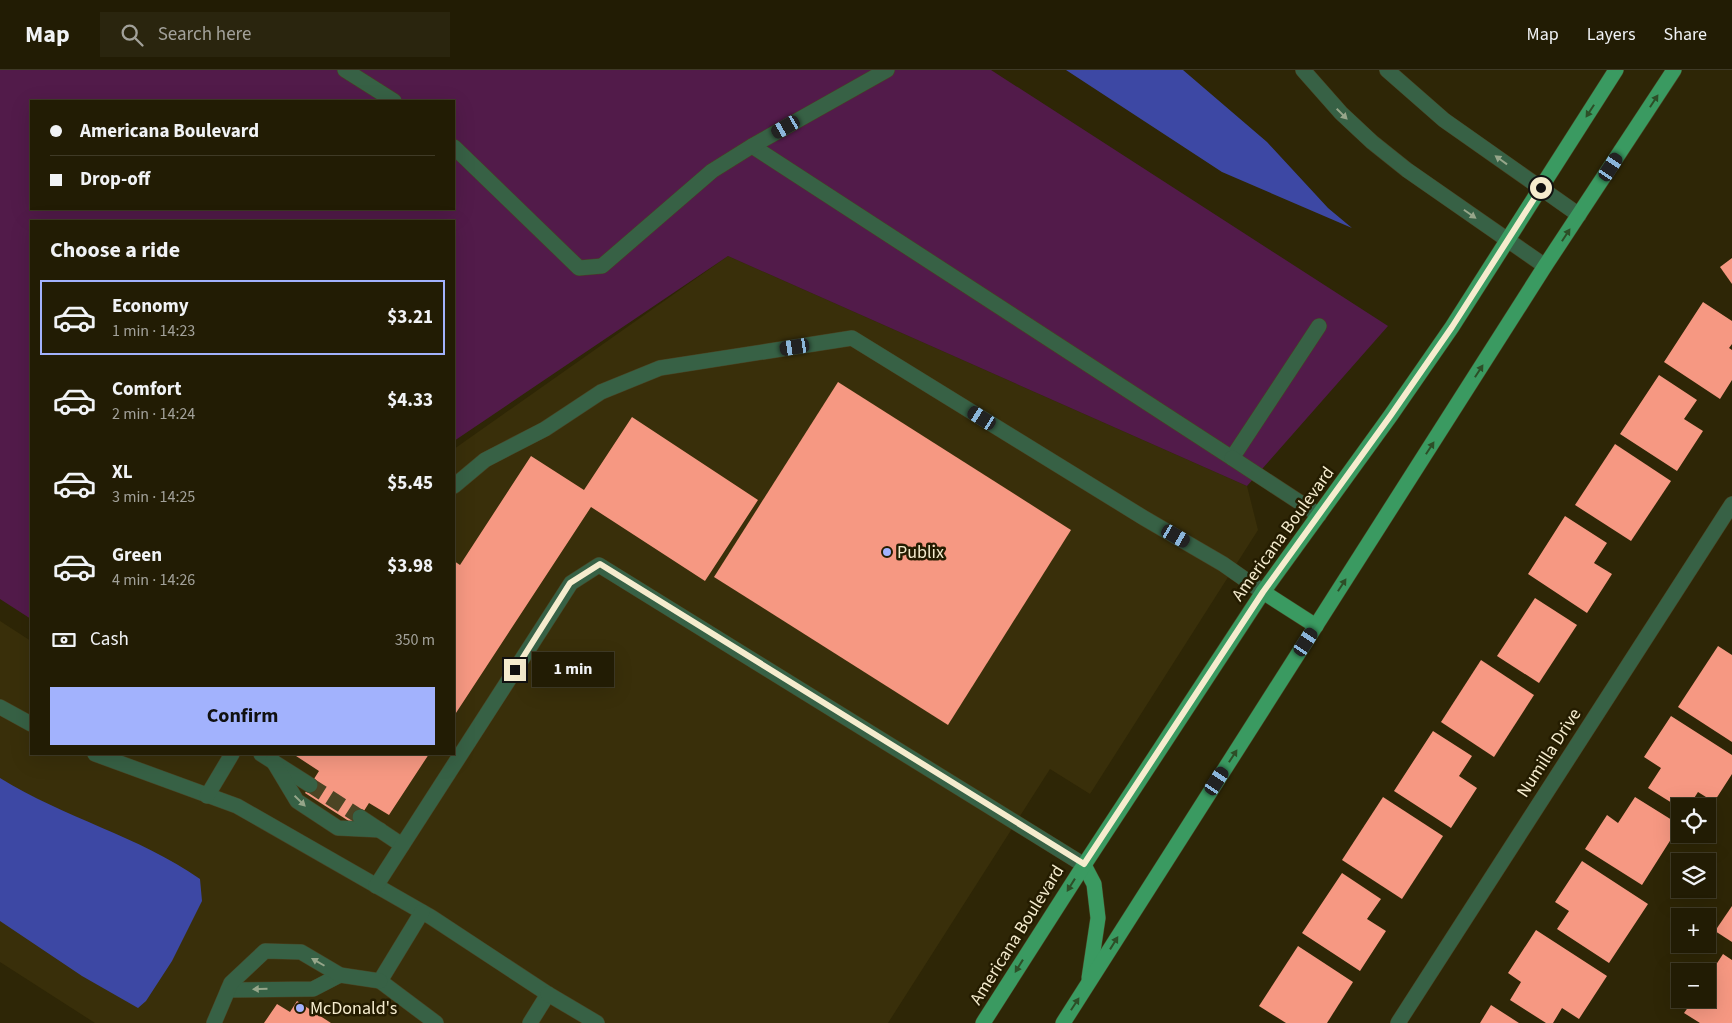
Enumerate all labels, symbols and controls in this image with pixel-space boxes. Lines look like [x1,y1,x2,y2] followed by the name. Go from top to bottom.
[100,12,450,57] search box
[25,17,70,52] text: Map
[118,21,146,49] icon: search
[158,21,251,48] text: Search here
[1527,22,1559,47] text: Map
[1587,22,1636,47] text: Layers
[1664,22,1707,47] text: Share
[1649,94,1659,107] one-way arrow
[1585,104,1595,118] one-way arrow
[1336,107,1348,119] one-way arrow
[769,113,802,141] car
[80,118,259,145] text: Americana Boulevard
[1596,150,1625,184] car
[1494,155,1508,165] one-way arrow
[80,166,150,193] text: Drop-off
[1530,177,1552,199] route start
[1463,209,1477,219] one-way arrow
[1562,228,1571,241] one-way arrow
[50,234,180,266] text: Choose a ride
[112,293,189,320] text: Economy
[52,295,97,340] icon: car
[387,304,433,331] text: $3.21
[112,320,195,342] text: 1 min · 14:23
[779,337,810,357] car
[1474,365,1483,378] one-way arrow
[112,376,182,403] text: Comfort
[52,378,97,423] icon: car
[387,387,433,414] text: $4.33
[112,403,195,425] text: 2 min · 14:24
[965,404,998,432] car
[1425,441,1434,455] one-way arrow
[112,459,133,486] text: XL
[52,461,97,506] icon: car
[1226,462,1340,606] street label: Americana Boulevard
[387,470,433,497] text: $5.45
[112,486,195,508] text: 3 min · 14:25
[1159,522,1192,550] car
[897,540,944,565] place label: Publix
[112,542,162,569] text: Green
[52,544,97,589] icon: car
[881,546,893,558] marker: Publix
[387,553,433,580] text: $3.98
[112,569,195,591] text: 4 min · 14:26
[1337,578,1347,592] one-way arrow
[1291,625,1320,659] car
[50,626,78,654] icon: cash
[90,626,129,653] text: Cash
[395,629,435,651] text: 350 m
[532,652,615,688] callout: 1 min
[554,658,592,680] text: 1 min
[504,659,526,681] route end
[50,687,435,745] button: Confirm
[1511,704,1587,802] street label: Numilla Drive
[1228,749,1238,763] one-way arrow
[1202,764,1231,798] car
[294,795,306,807] one-way arrow
[1671,798,1716,1008] map controls
[1671,798,1716,843] button: locate
[1671,853,1716,898] button: layers
[964,860,1070,1010] street label: Americana Boulevard
[1066,879,1075,892] one-way arrow
[1671,908,1716,953] button: +
[1109,936,1119,950] one-way arrow
[311,958,325,966] one-way arrow
[1015,960,1024,973] one-way arrow
[1671,963,1716,1008] button: −
[252,985,268,993] one-way arrow
[310,996,397,1021] place label: McDonald's
[1071,997,1080,1010] one-way arrow
[294,1002,306,1014] marker: McDonald's

